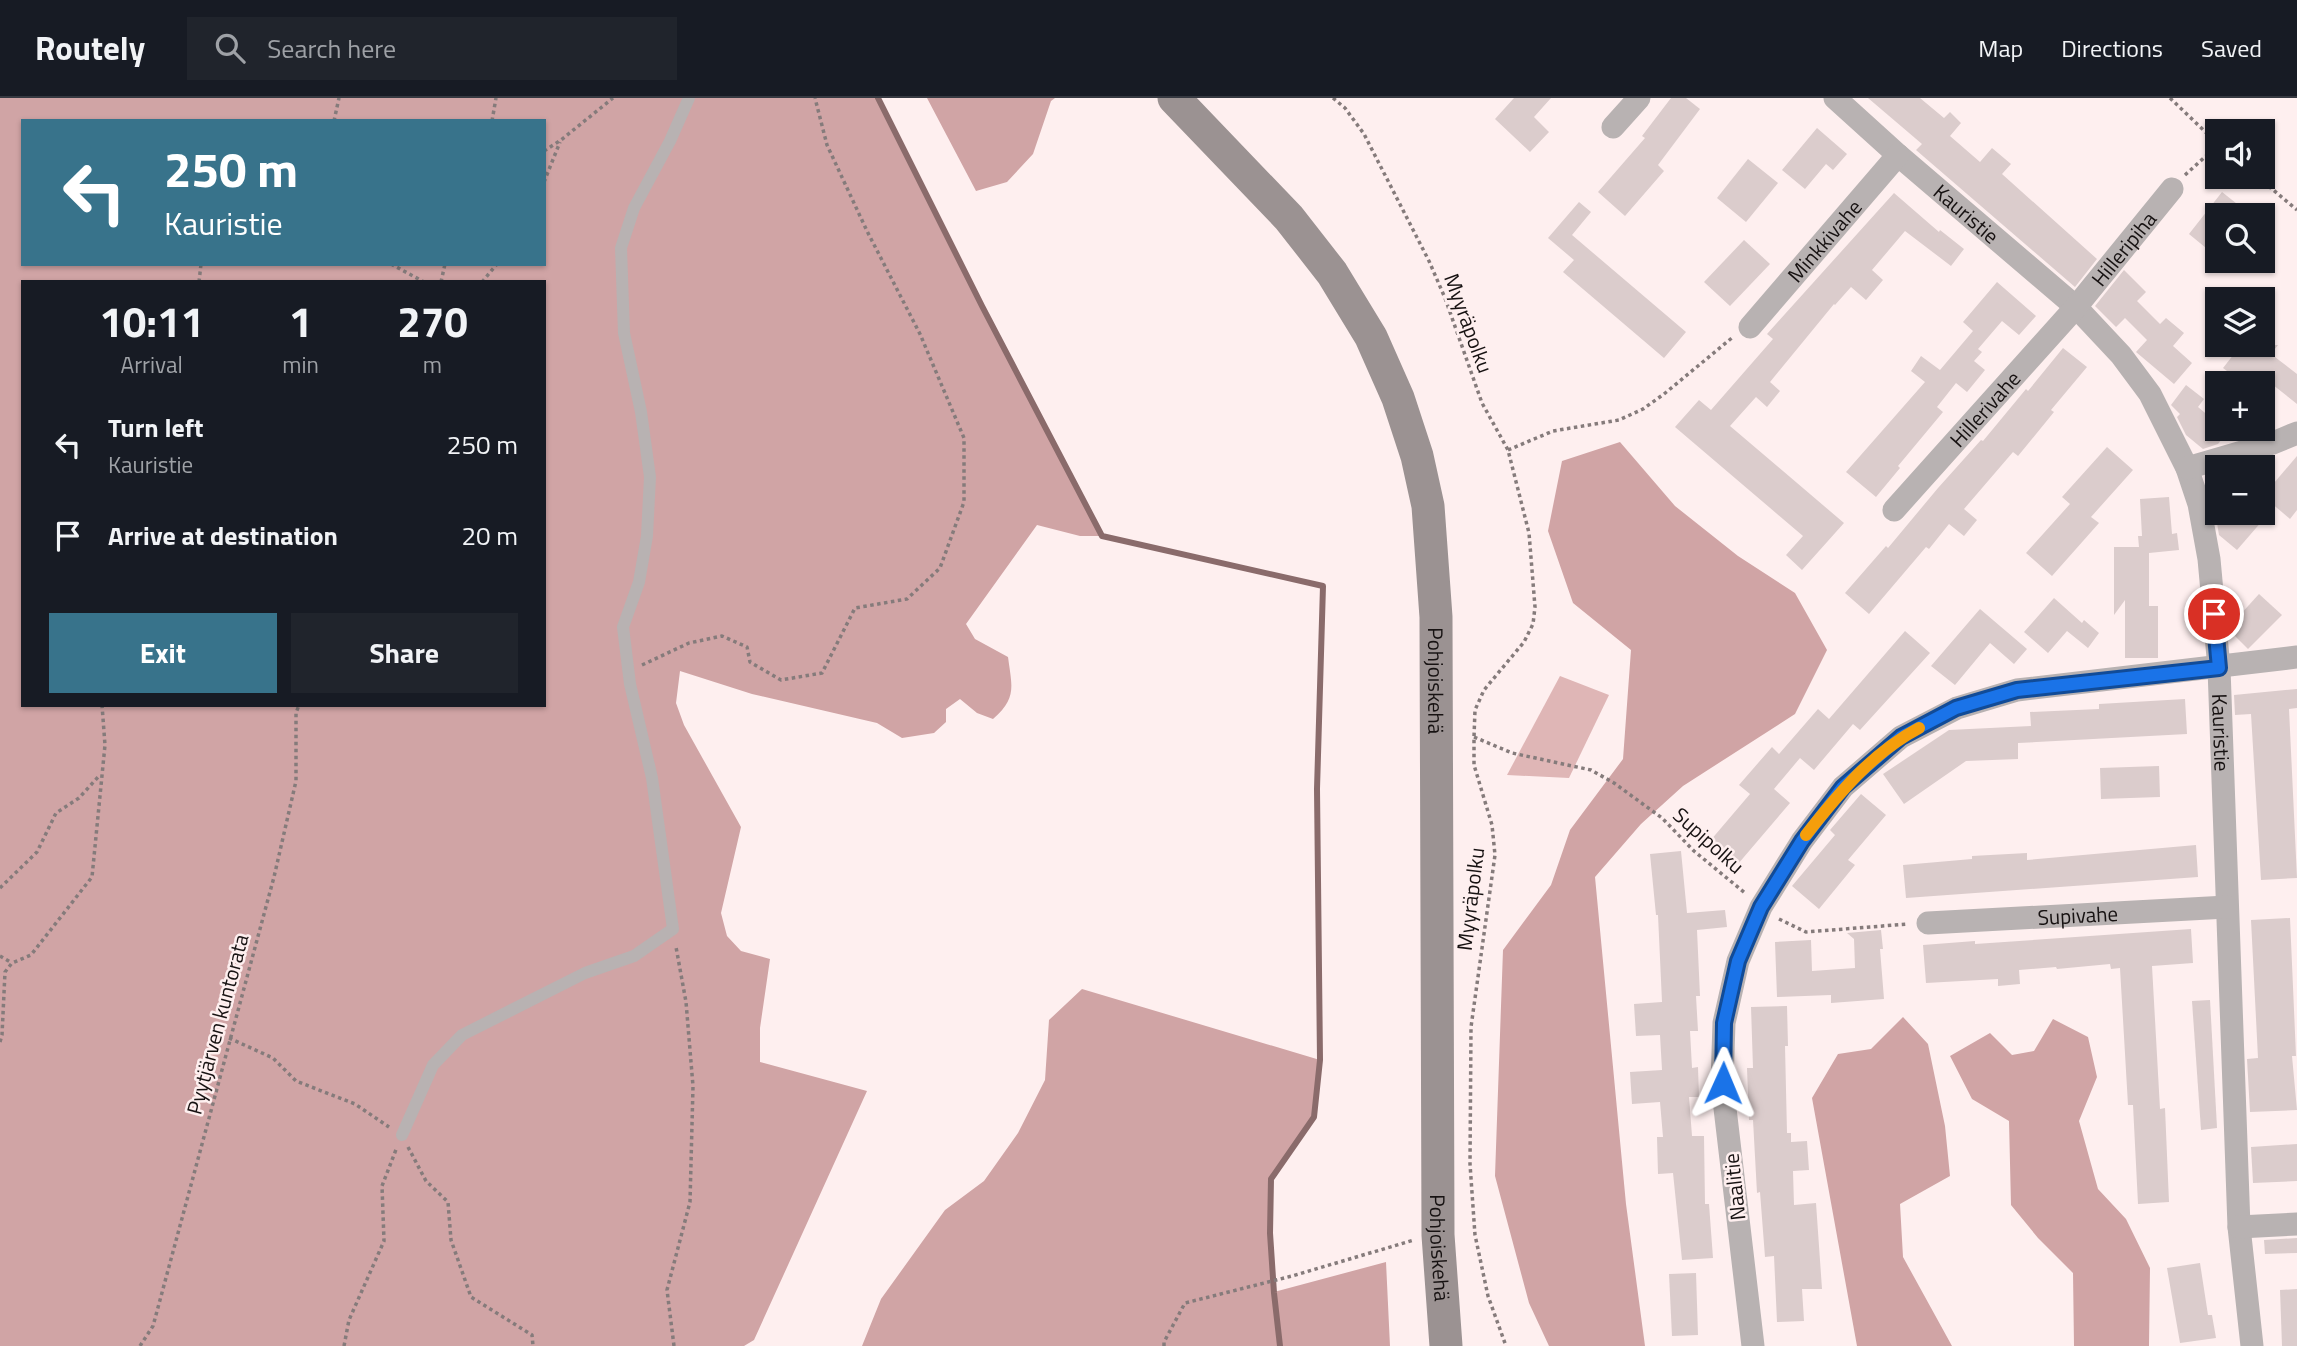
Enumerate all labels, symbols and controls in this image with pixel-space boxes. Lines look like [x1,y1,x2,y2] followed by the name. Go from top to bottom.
[187,17,677,80] search box
[35,23,145,73] text: Routely
[211,29,249,67] icon: search
[267,29,396,68] text: Search here
[1978,30,2023,66] text: Map
[2061,30,2163,66] text: Directions
[2201,30,2262,66] text: Saved
[2205,119,2275,525] map controls
[2205,119,2275,189] button: sound
[164,131,298,206] text: 250 m
[49,147,140,238] icon: left
[1926,176,2006,251] street label: Kauristie
[1779,192,1869,289] street label: Minkkivahe
[164,199,283,247] text: Kauristie
[2205,203,2275,273] button: search
[2083,204,2164,293] street label: Hilleripiha
[1436,269,1502,377] street label: Myyräpolku
[2205,287,2275,357] button: layers
[99,289,204,353] text: 10:11
[289,289,312,353] text: 1
[397,289,468,353] text: 270
[120,347,183,382] text: Arrival
[282,347,319,382] text: min
[423,347,442,382] text: m
[1942,363,2028,454] street label: Hillerivahe
[2205,371,2275,441] button: +
[108,408,203,447] text: Turn left
[447,425,518,464] text: 250 m
[49,426,87,464] icon: left
[108,447,193,482] text: Kauristie
[2205,455,2275,525] button: −
[108,516,338,555] text: Arrive at destination
[461,516,518,555] text: 20 m
[49,517,87,555] icon: arrive
[2184,584,2244,644] pin
[2195,595,2233,633] icon: arrive
[49,613,277,693] button: Exit
[291,613,518,693] button: Share
[1420,627,1452,735] street label: Pohjoiskehä
[2204,693,2239,772] street label: Kauristie
[1666,799,1752,881] street label: Supipolku
[1448,845,1492,953] street label: Myyräpolku
[2037,897,2119,933] street label: Supivahe
[178,930,257,1118] street label: Pyytjärven kuntorata
[1686,1046,1760,1120] position arrow
[1715,1152,1753,1222] street label: Naalitie
[1422,1194,1459,1303] street label: Pohjoiskehä

